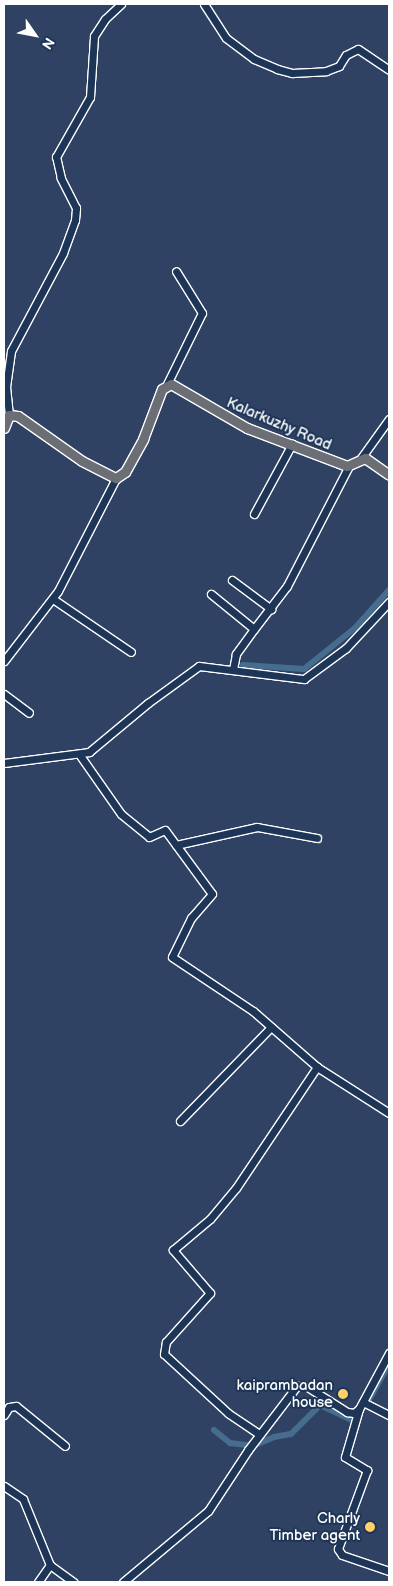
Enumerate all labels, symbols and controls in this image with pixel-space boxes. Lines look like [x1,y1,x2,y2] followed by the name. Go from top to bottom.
[10,10,60,60] north arrow
[38,34,58,52] text: N
[223,394,335,454] street label: Kalarkuzhy Road
[237,1376,333,1411] place label: kaiprambadan house
[337,1388,349,1400] marker: kaiprambadan house
[270,1509,360,1544] place label: Charly Timber agent
[364,1521,376,1533] marker: Charly Timber agent

